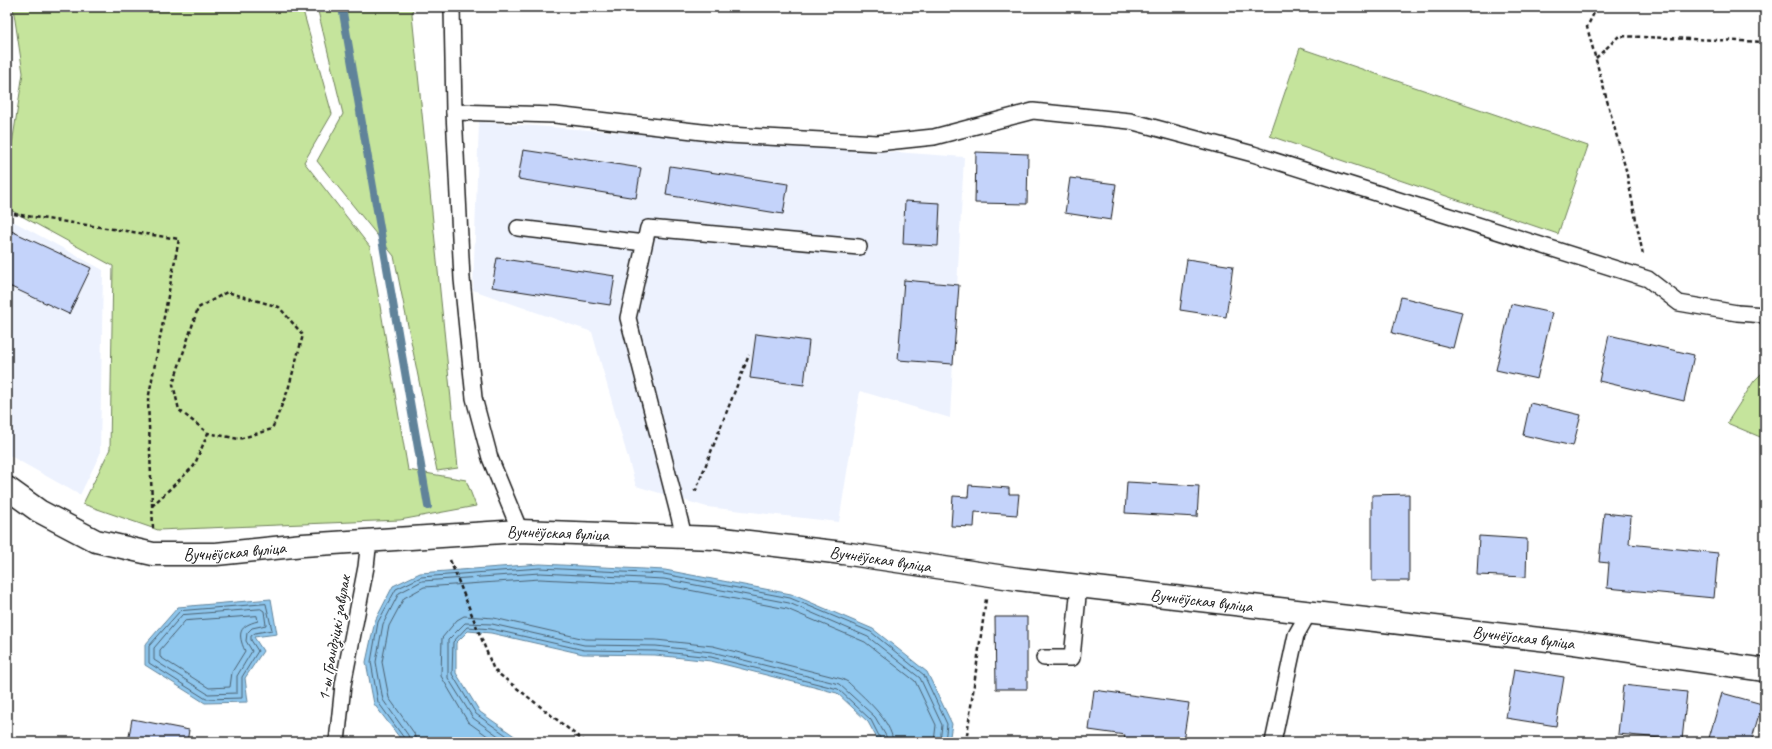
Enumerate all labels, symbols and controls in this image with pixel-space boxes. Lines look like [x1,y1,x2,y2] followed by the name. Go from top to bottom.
[506,520,611,545] street label: Вучнёўская вуліца
[183,536,288,565] street label: Вучнёўская вуліца
[828,541,934,577] street label: Вучнёўская вуліца
[313,572,357,702] street label: 1-ы Грандзіцкі завулак
[1150,584,1255,617] street label: Вучнёўская вуліца
[1471,621,1577,654] street label: Вучнёўская вуліца

